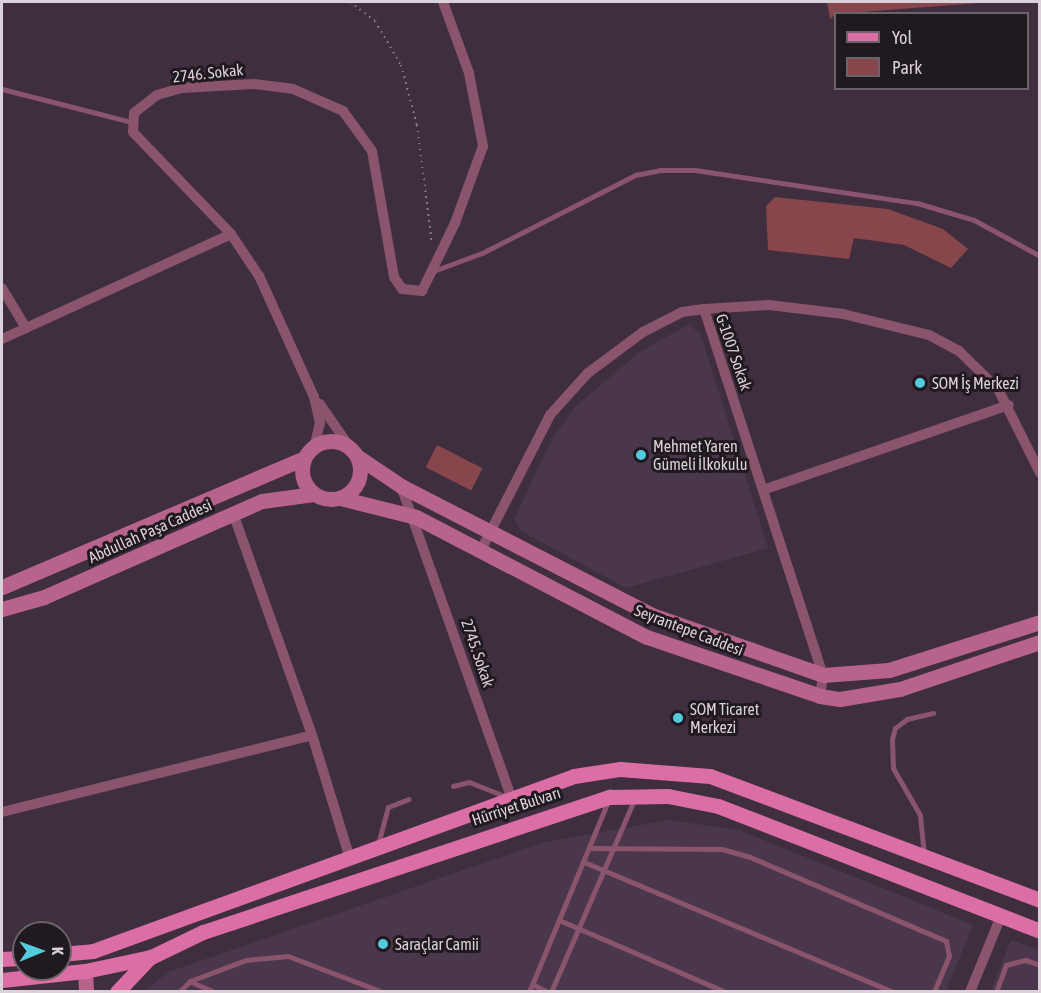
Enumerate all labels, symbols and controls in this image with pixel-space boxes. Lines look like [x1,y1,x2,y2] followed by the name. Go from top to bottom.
[834,12,1029,90] legend
[892,27,912,48] text: Yol
[892,57,922,78] text: Park
[172,60,244,86] street label: 2746. Sokak
[712,311,756,393] street label: G-1007 Sokak
[932,373,1019,393] place label: SOM İş Merkezi
[913,376,927,390] marker: SOM İş Merkezi
[653,436,747,474] place label: Mehmet Yaren Gümeli İlkokulu
[634,448,648,462] marker: Mehmet Yaren Gümeli İlkokulu
[85,495,215,567] street label: Abdullah Paşa Caddesi
[632,600,746,660] street label: Seyrantepe Caddesi
[457,616,499,690] street label: 2745. Sokak
[690,699,759,737] place label: SOM Ticaret Merkezi
[671,711,685,725] marker: SOM Ticaret Merkezi
[469,783,563,829] street label: Hürriyet Bulvarı
[12,921,72,981] north arrow
[395,934,479,954] place label: Saraçlar Camii
[376,937,390,951] marker: Saraçlar Camii
[49,947,67,955] text: K

